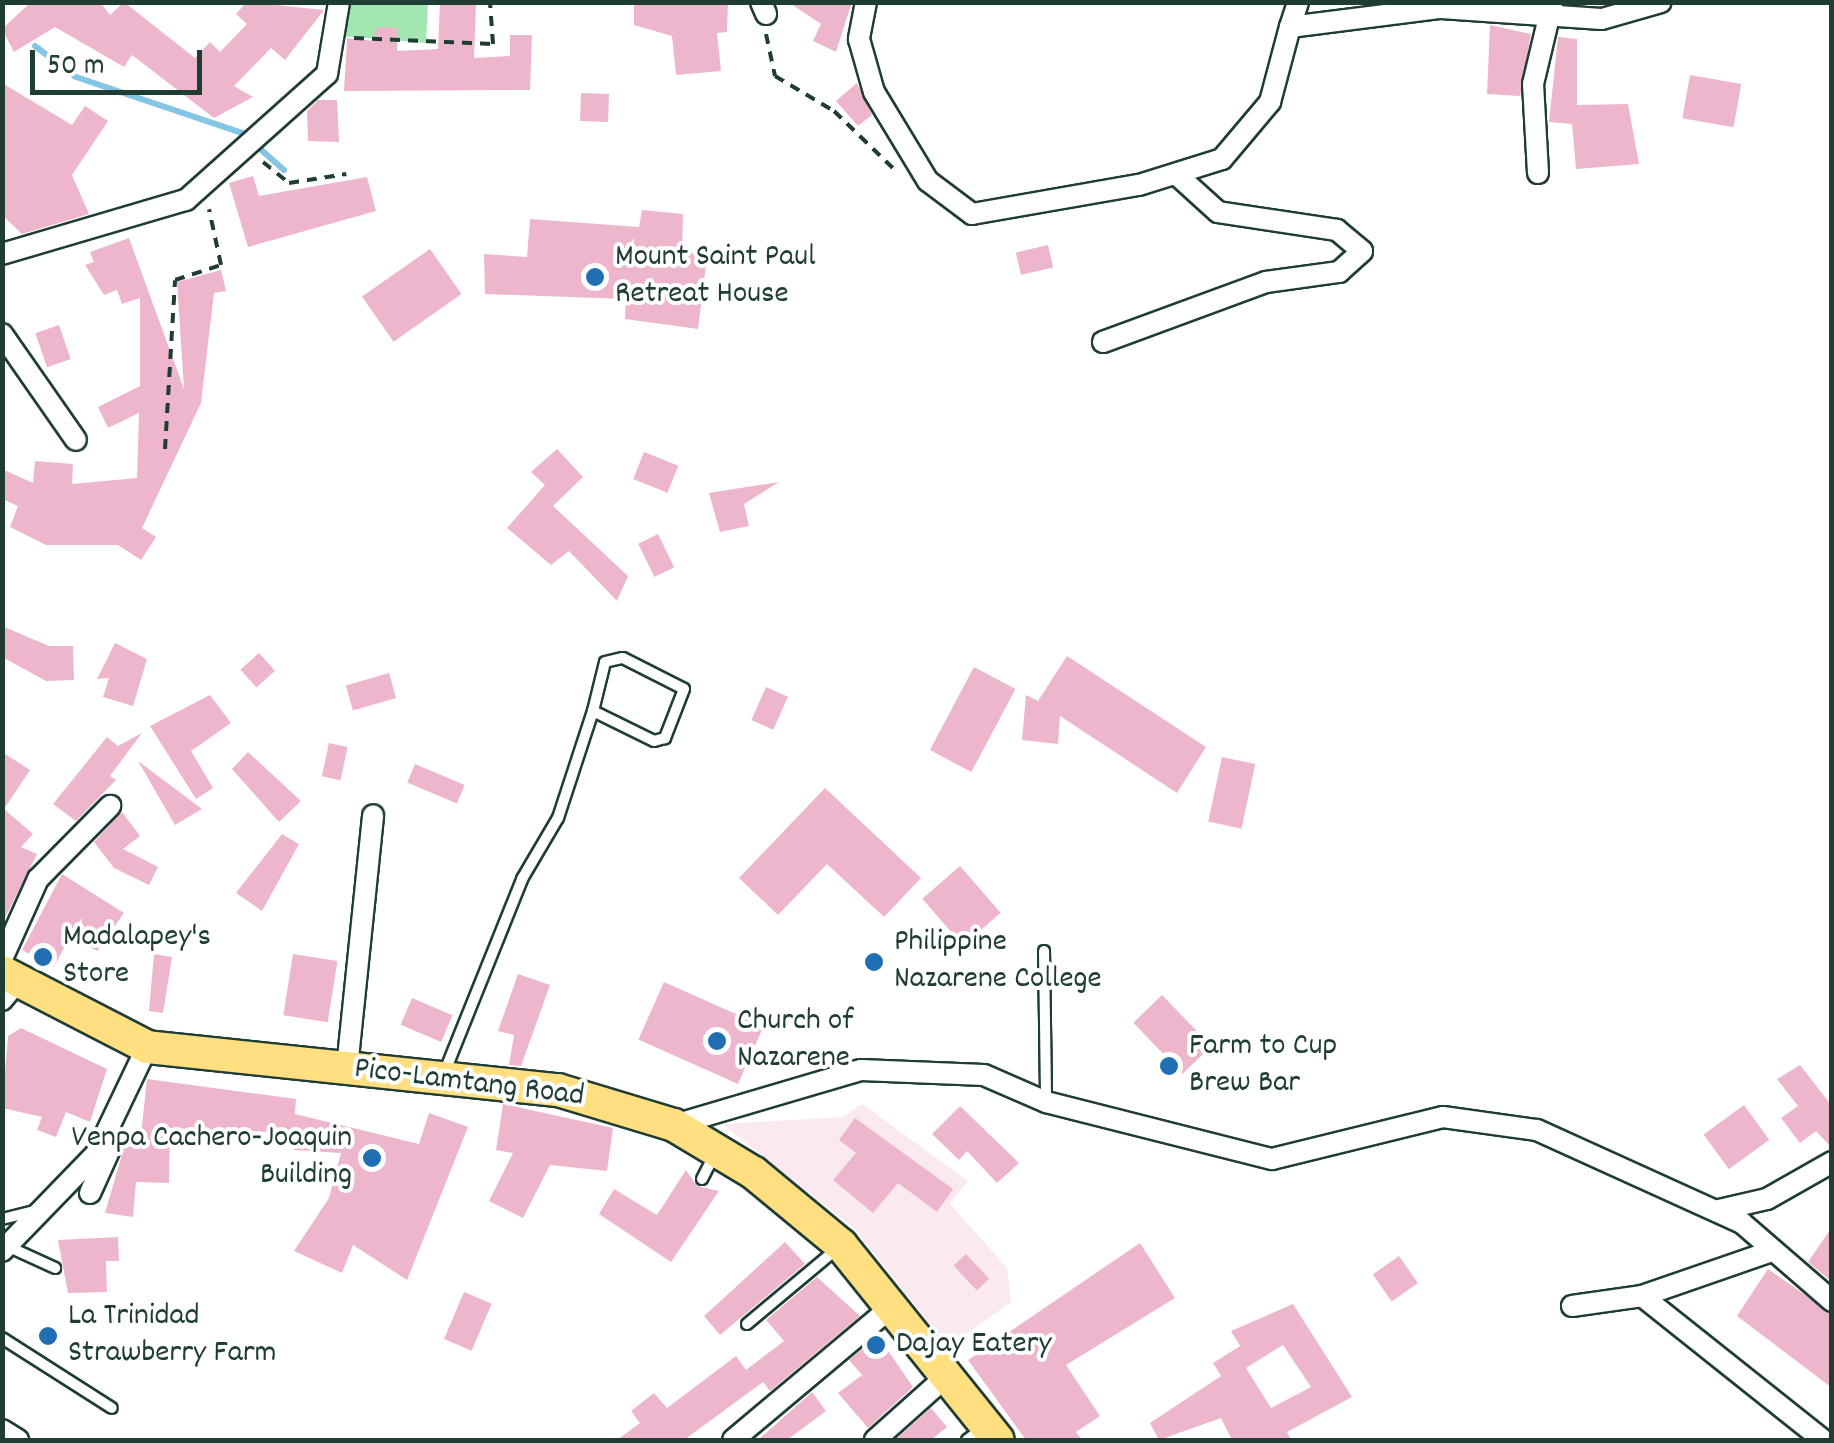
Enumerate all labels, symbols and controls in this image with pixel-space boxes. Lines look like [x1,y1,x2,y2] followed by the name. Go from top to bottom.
[35,30,208,92] scale bar
[47,46,105,89] text: 50 m
[615,240,816,315] place label: Mount Saint Paul Retreat House
[584,266,606,288] marker: Mount Saint Paul Retreat House
[63,920,211,995] place label: Madalapey's Store
[894,925,1102,1000] place label: Philippine Nazarene College
[32,946,54,968] marker: Madalapey's Store
[863,951,885,973] marker: Philippine Nazarene College
[737,1004,853,1079] place label: Church of Nazarene
[1189,1029,1337,1104] place label: Farm to Cup Brew Bar
[706,1030,728,1052] marker: Church of Nazarene
[352,1051,586,1117] street label: Pico-Lamtang Road
[1158,1055,1180,1077] marker: Farm to Cup Brew Bar
[72,1121,352,1196] place label: Venpa Cachero-Joaquin Building
[361,1147,383,1169] marker: Venpa Cachero-Joaquin Building
[68,1299,277,1374] place label: La Trinidad Strawberry Farm
[37,1325,59,1347] marker: La Trinidad Strawberry Farm
[896,1326,1051,1364] place label: Dajay Eatery
[865,1334,887,1356] marker: Dajay Eatery

